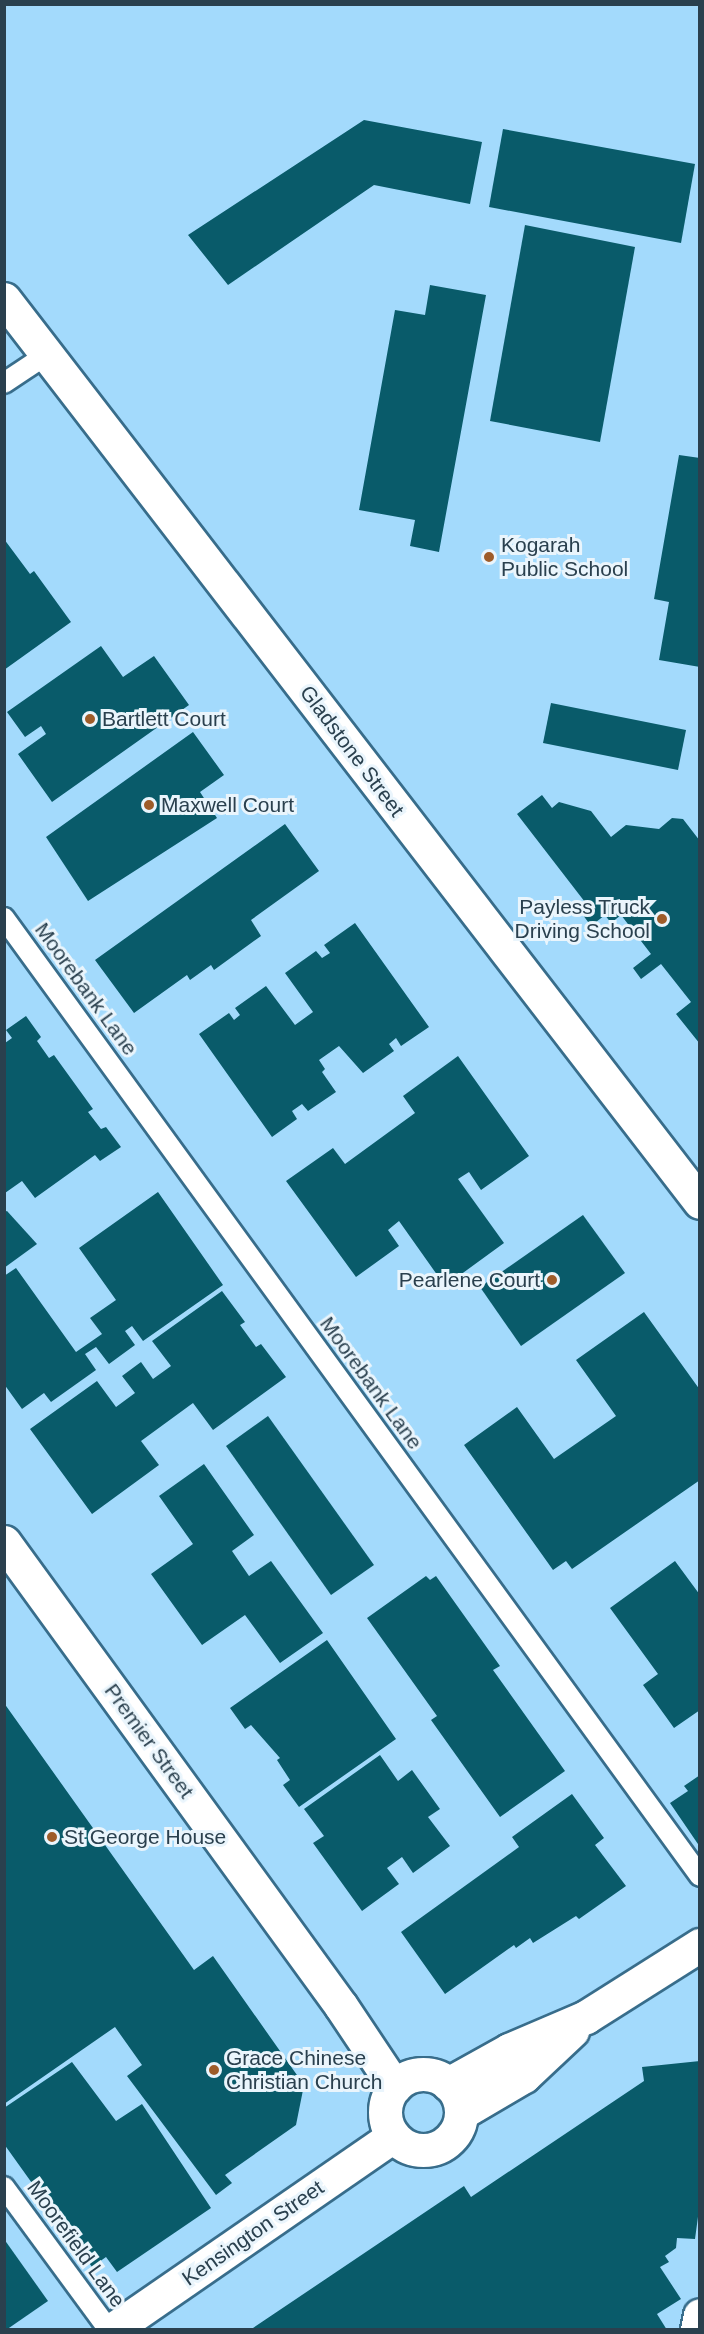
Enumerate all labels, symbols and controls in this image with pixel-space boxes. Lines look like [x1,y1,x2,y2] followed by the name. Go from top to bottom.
[501,532,628,582] place label: Kogarah Public School
[482,550,496,564] marker: Kogarah Public School
[295,680,409,822] street label: Gladstone Street
[102,706,226,732] place label: Bartlett Court
[83,712,97,726] marker: Bartlett Court
[161,792,294,818] place label: Maxwell Court
[142,798,156,812] marker: Maxwell Court
[515,894,650,944] place label: Payless Truck Driving School
[655,912,669,926] marker: Payless Truck Driving School
[29,918,143,1060] street label: Moorebank Lane
[399,1267,540,1293] place label: Pearlene Court
[545,1273,559,1287] marker: Pearlene Court
[314,1312,428,1454] street label: Moorebank Lane
[99,1679,199,1803] street label: Premier Street
[64,1824,226,1850] place label: St George House
[45,1830,59,1844] marker: St George House
[226,2045,382,2095] place label: Grace Chinese Christian Church
[207,2063,221,2077] marker: Grace Chinese Christian Church
[177,2175,329,2291] street label: Kensington Street
[22,2176,130,2312] street label: Moorefield Lane

